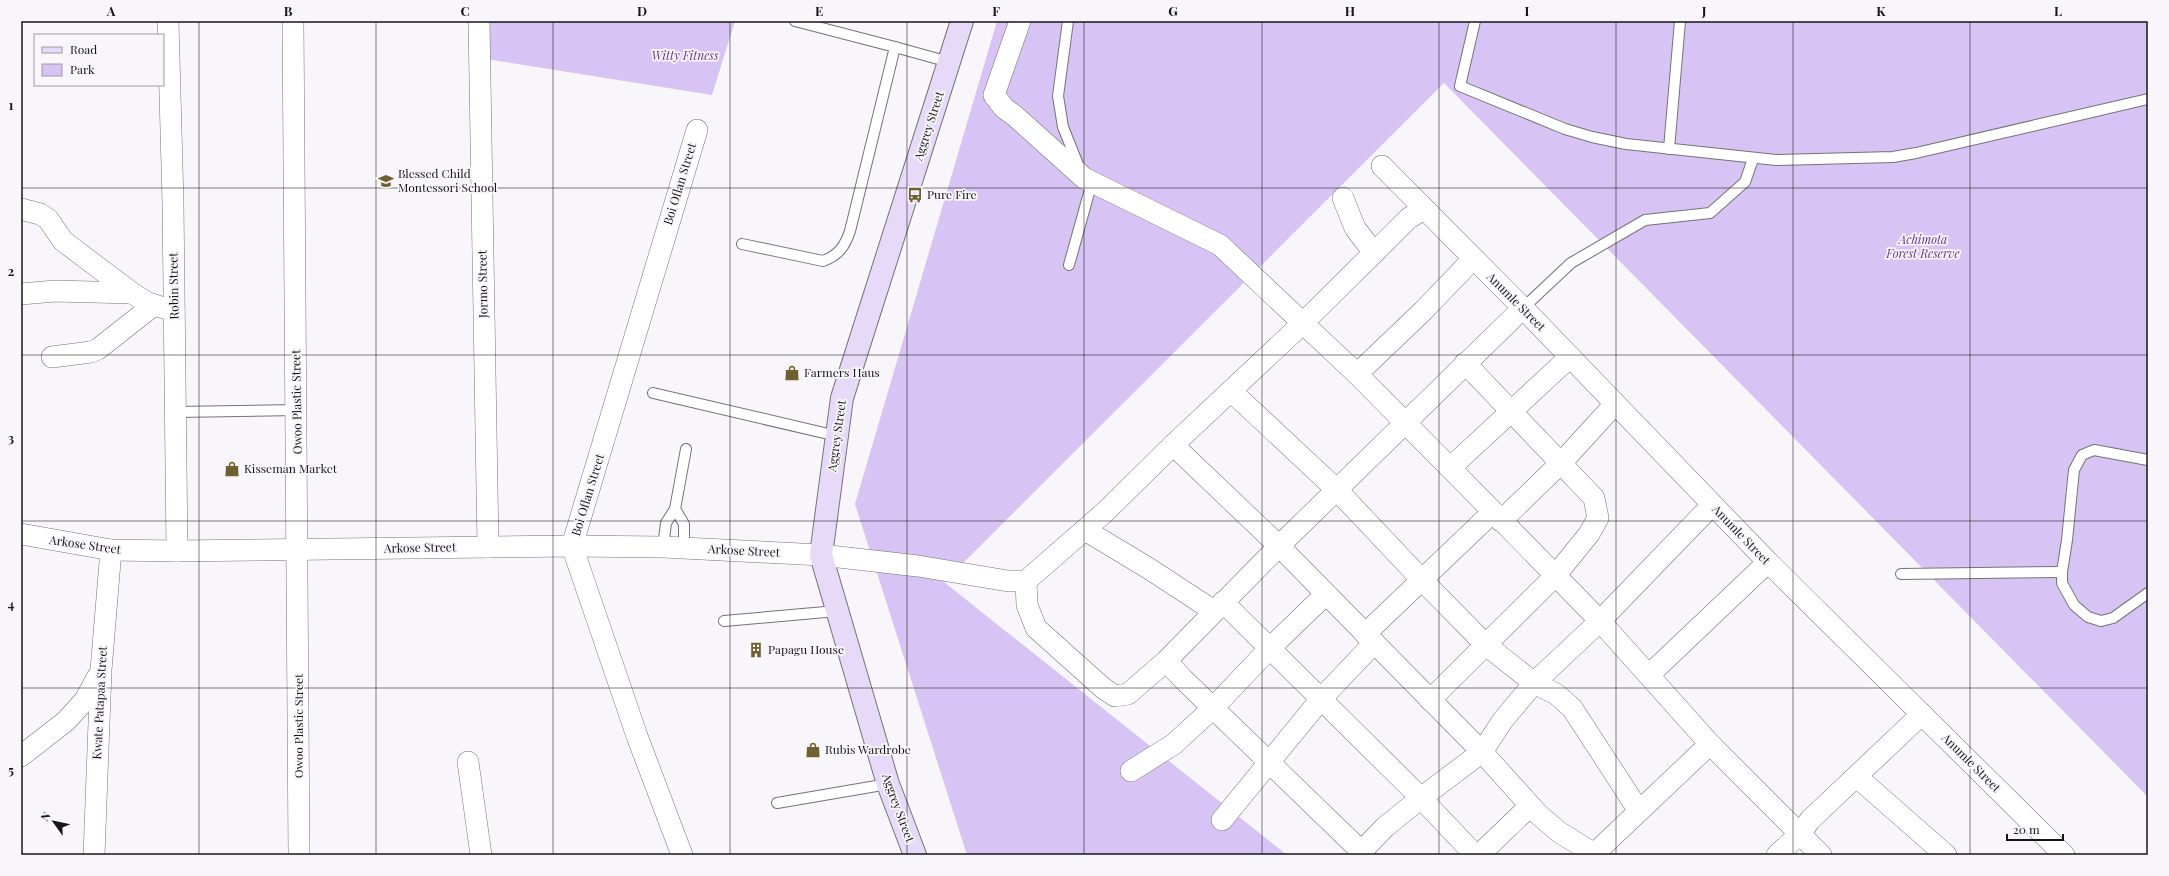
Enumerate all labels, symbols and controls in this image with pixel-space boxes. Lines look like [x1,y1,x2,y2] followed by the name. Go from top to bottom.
[106,2,116,19] text: A
[284,2,293,19] text: B
[460,2,470,19] text: C
[637,2,647,19] text: D
[815,2,823,19] text: E
[992,2,1000,19] text: F
[1168,2,1178,19] text: G
[1345,2,1355,19] text: H
[1525,2,1530,19] text: I
[1701,2,1707,19] text: J
[1876,2,1886,19] text: K
[2054,2,2062,19] text: L
[34,34,164,86] legend
[70,41,97,57] text: Road
[651,47,719,63] park label: Witty Fitness
[70,61,95,77] text: Park
[909,88,947,163] street label: Aggrey Street
[9,96,14,113] text: 1
[659,140,699,227] street label: Boi Oflan Street
[398,165,498,195] place label: Blessed Child Montessori School
[377,172,395,190] school or university icon: Blessed Child Montessori School
[906,186,924,204] bus stop icon: Pure Fire
[927,186,977,202] place label: Pure Fire
[1885,231,1960,261] park label: Achimota Forest Reserve
[473,249,491,319] street label: Jormo Street
[164,252,182,320] street label: Robin Street
[8,262,15,279] text: 2
[1483,268,1550,335] street label: Anumle Street
[287,349,305,454] street label: Owoo Plastic Street
[783,364,801,382] shop icon: Farmers Haus
[804,364,880,380] place label: Farmers Haus
[823,398,849,474] street label: Aggrey Street
[8,429,14,446] text: 3
[567,451,607,538] street label: Boi Oflan Street
[223,460,241,478] shop icon: Kisseman Market
[244,460,338,476] place label: Kisseman Market
[1709,500,1775,568] street label: Anumle Street
[47,531,123,557] street label: Arkose Street
[383,538,457,556] street label: Arkose Street
[707,540,781,560] street label: Arkose Street
[8,595,15,612] text: 4
[747,641,765,659] building icon: Papagu House
[768,641,844,657] place label: Papagu House
[88,645,110,760] street label: Kwate Patapaa Street
[290,673,306,778] street label: Owoo Plastic Street
[1938,729,2005,796] street label: Anumle Street
[804,741,822,759] shop icon: Rubis Wardrobe
[825,741,911,757] place label: Rubis Wardrobe
[8,761,14,778] text: 5
[879,770,919,845] street label: Aggrey Street
[34,802,74,842] north arrow
[37,809,54,824] text: N
[2007,816,2063,842] scale bar
[2013,821,2040,837] text: 20 m

